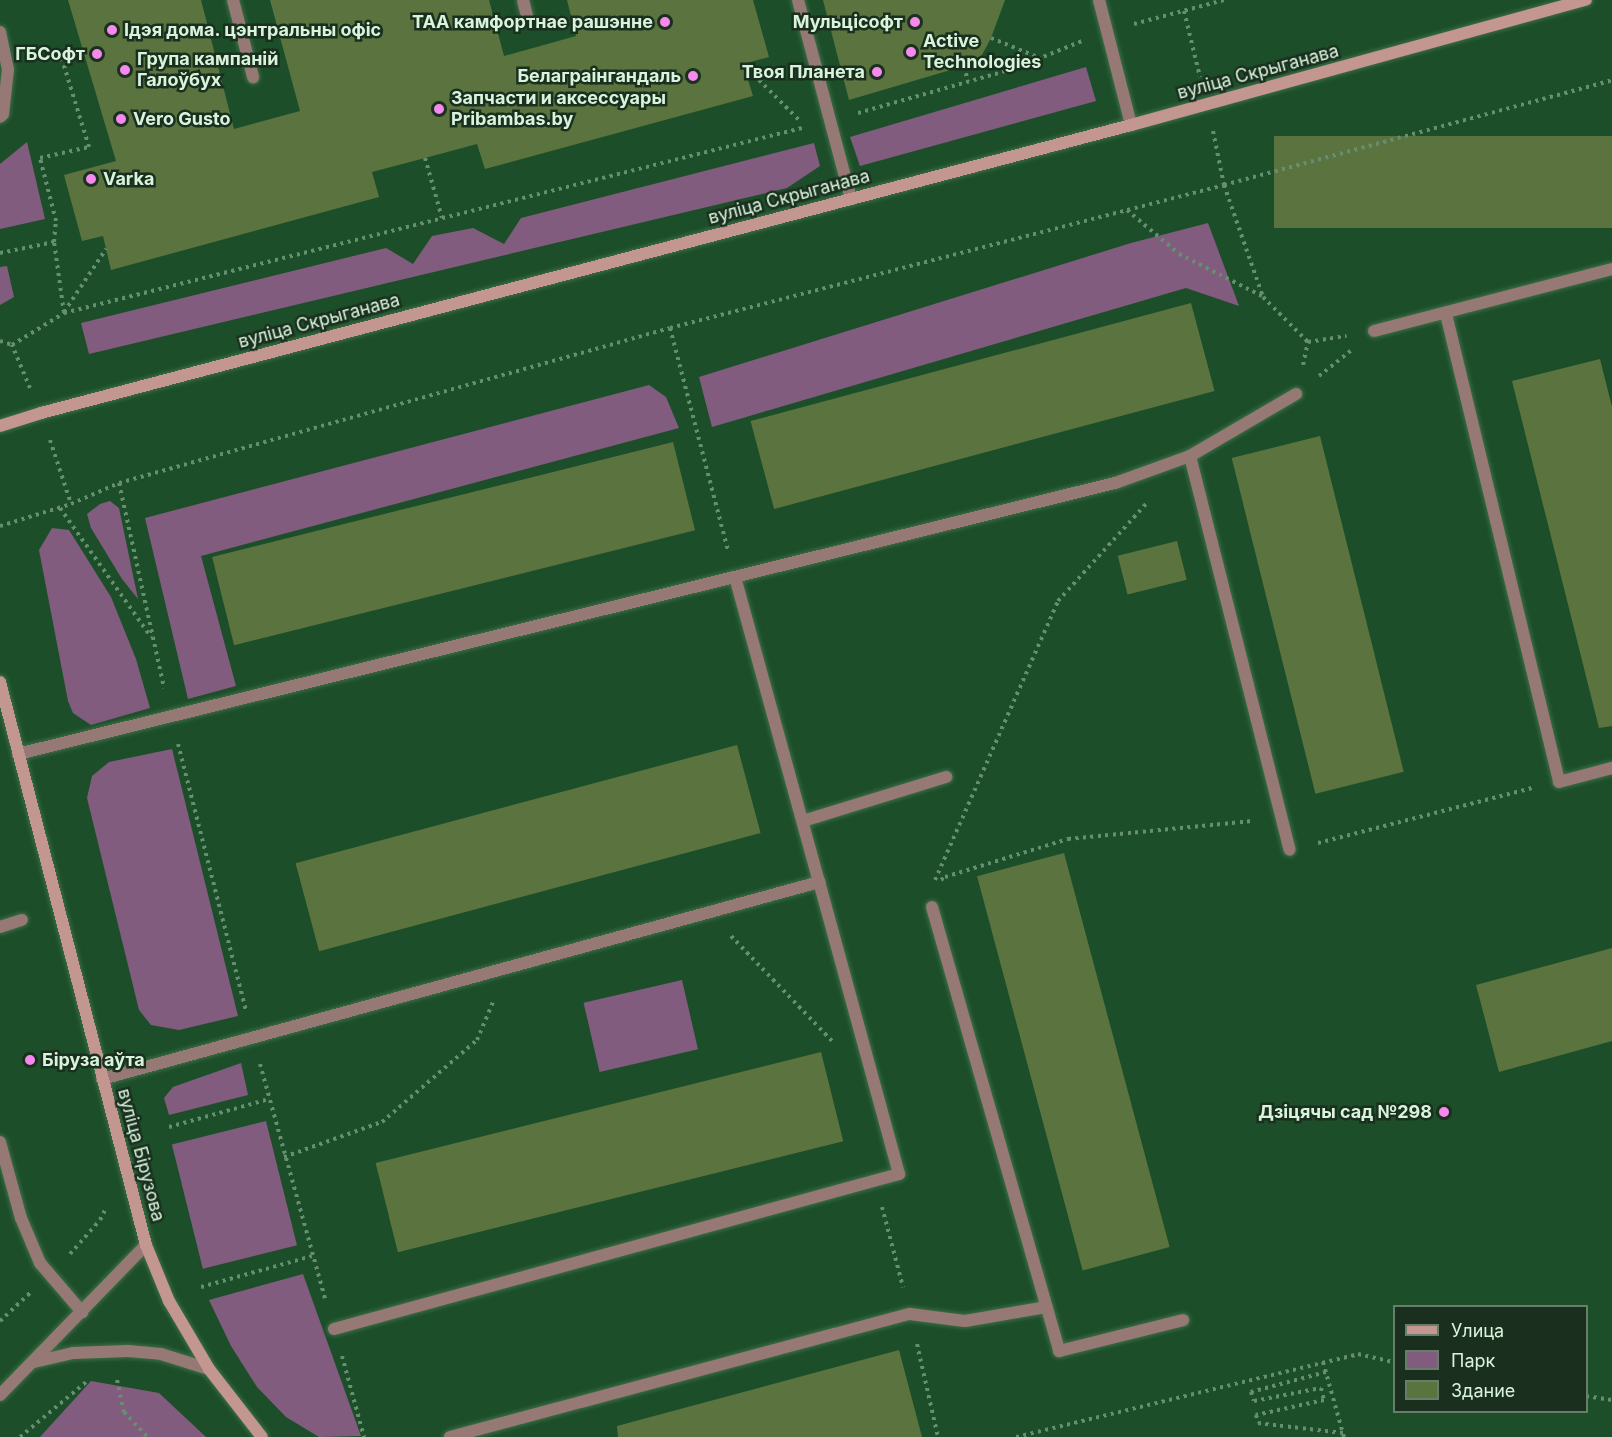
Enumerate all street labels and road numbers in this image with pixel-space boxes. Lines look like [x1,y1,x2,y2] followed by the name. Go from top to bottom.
[1175,40,1341,104] street label: вуліца Скрыганава
[706,165,872,229] street label: вуліца Скрыганава
[236,289,402,353] street label: вуліца Скрыганава
[113,1086,169,1224] street label: вуліца Бірузова

